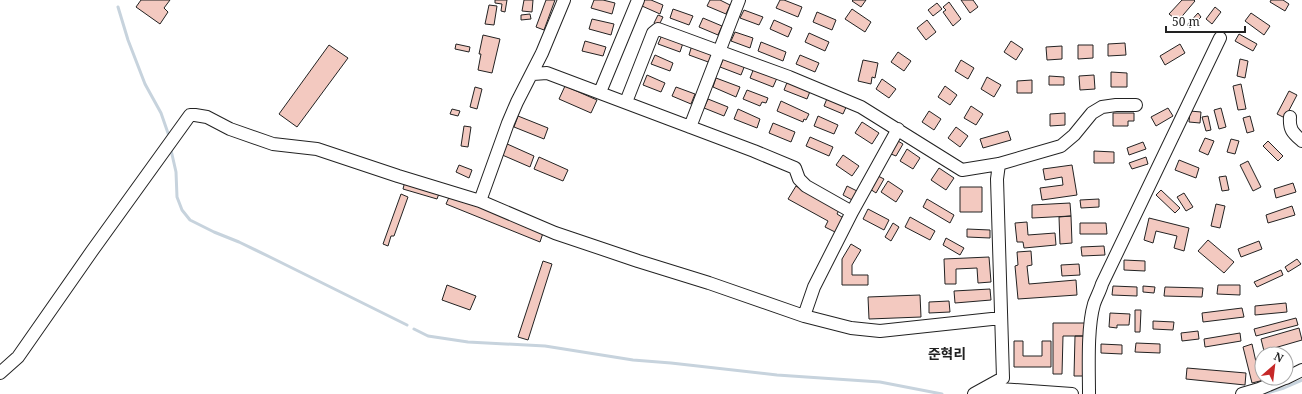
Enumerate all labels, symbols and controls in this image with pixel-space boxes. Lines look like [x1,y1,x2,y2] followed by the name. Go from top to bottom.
[1166,8,1245,34] scale bar
[1172,13,1200,30] text: 50 m
[928,344,966,363] district label: 준혁리
[1254,346,1294,386] north arrow
[1272,348,1287,366] text: N

